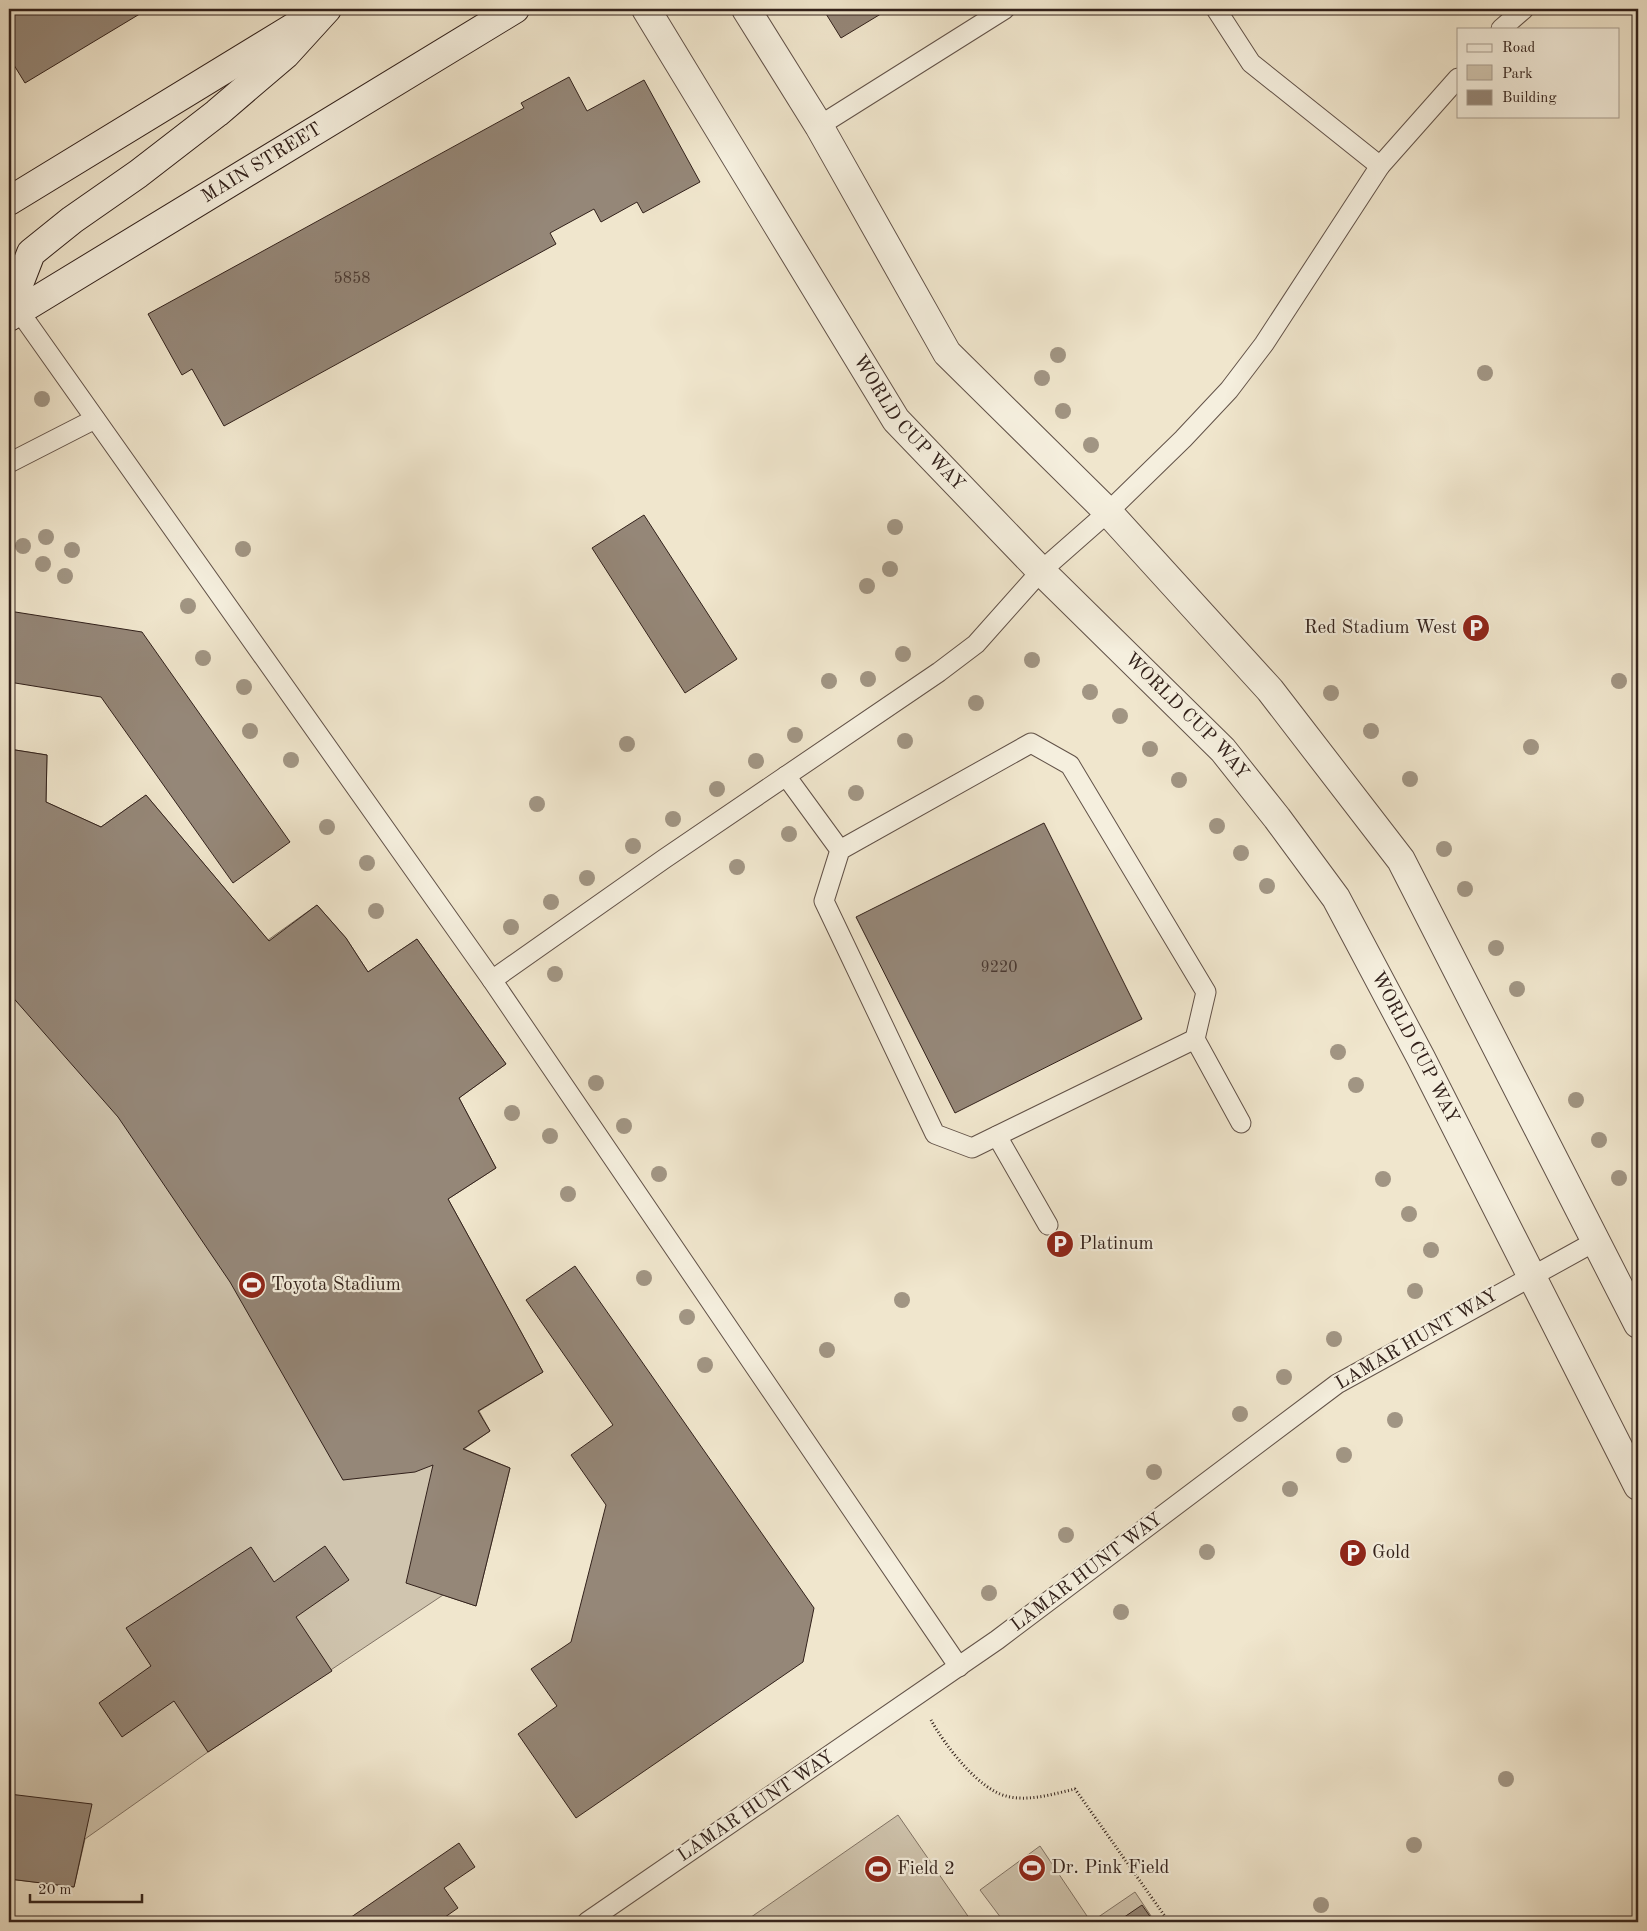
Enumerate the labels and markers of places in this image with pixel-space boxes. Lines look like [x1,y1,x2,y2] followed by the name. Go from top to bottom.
[1461,613,1491,643] parking icon: Red Stadium West
[1304,619,1457,638] place label: Red Stadium West
[1045,1229,1075,1259] parking icon: Platinum
[1079,1235,1154,1254] place label: Platinum
[237,1270,267,1300] sports icon: Toyota Stadium
[271,1276,401,1295] place label: Toyota Stadium
[1338,1538,1368,1568] parking icon: Gold
[1372,1544,1410,1563] place label: Gold
[1017,1853,1047,1883] sports icon: Dr. Pink Field
[863,1854,893,1884] sports icon: Field 2
[1051,1859,1170,1878] place label: Dr. Pink Field
[897,1860,955,1879] place label: Field 2

